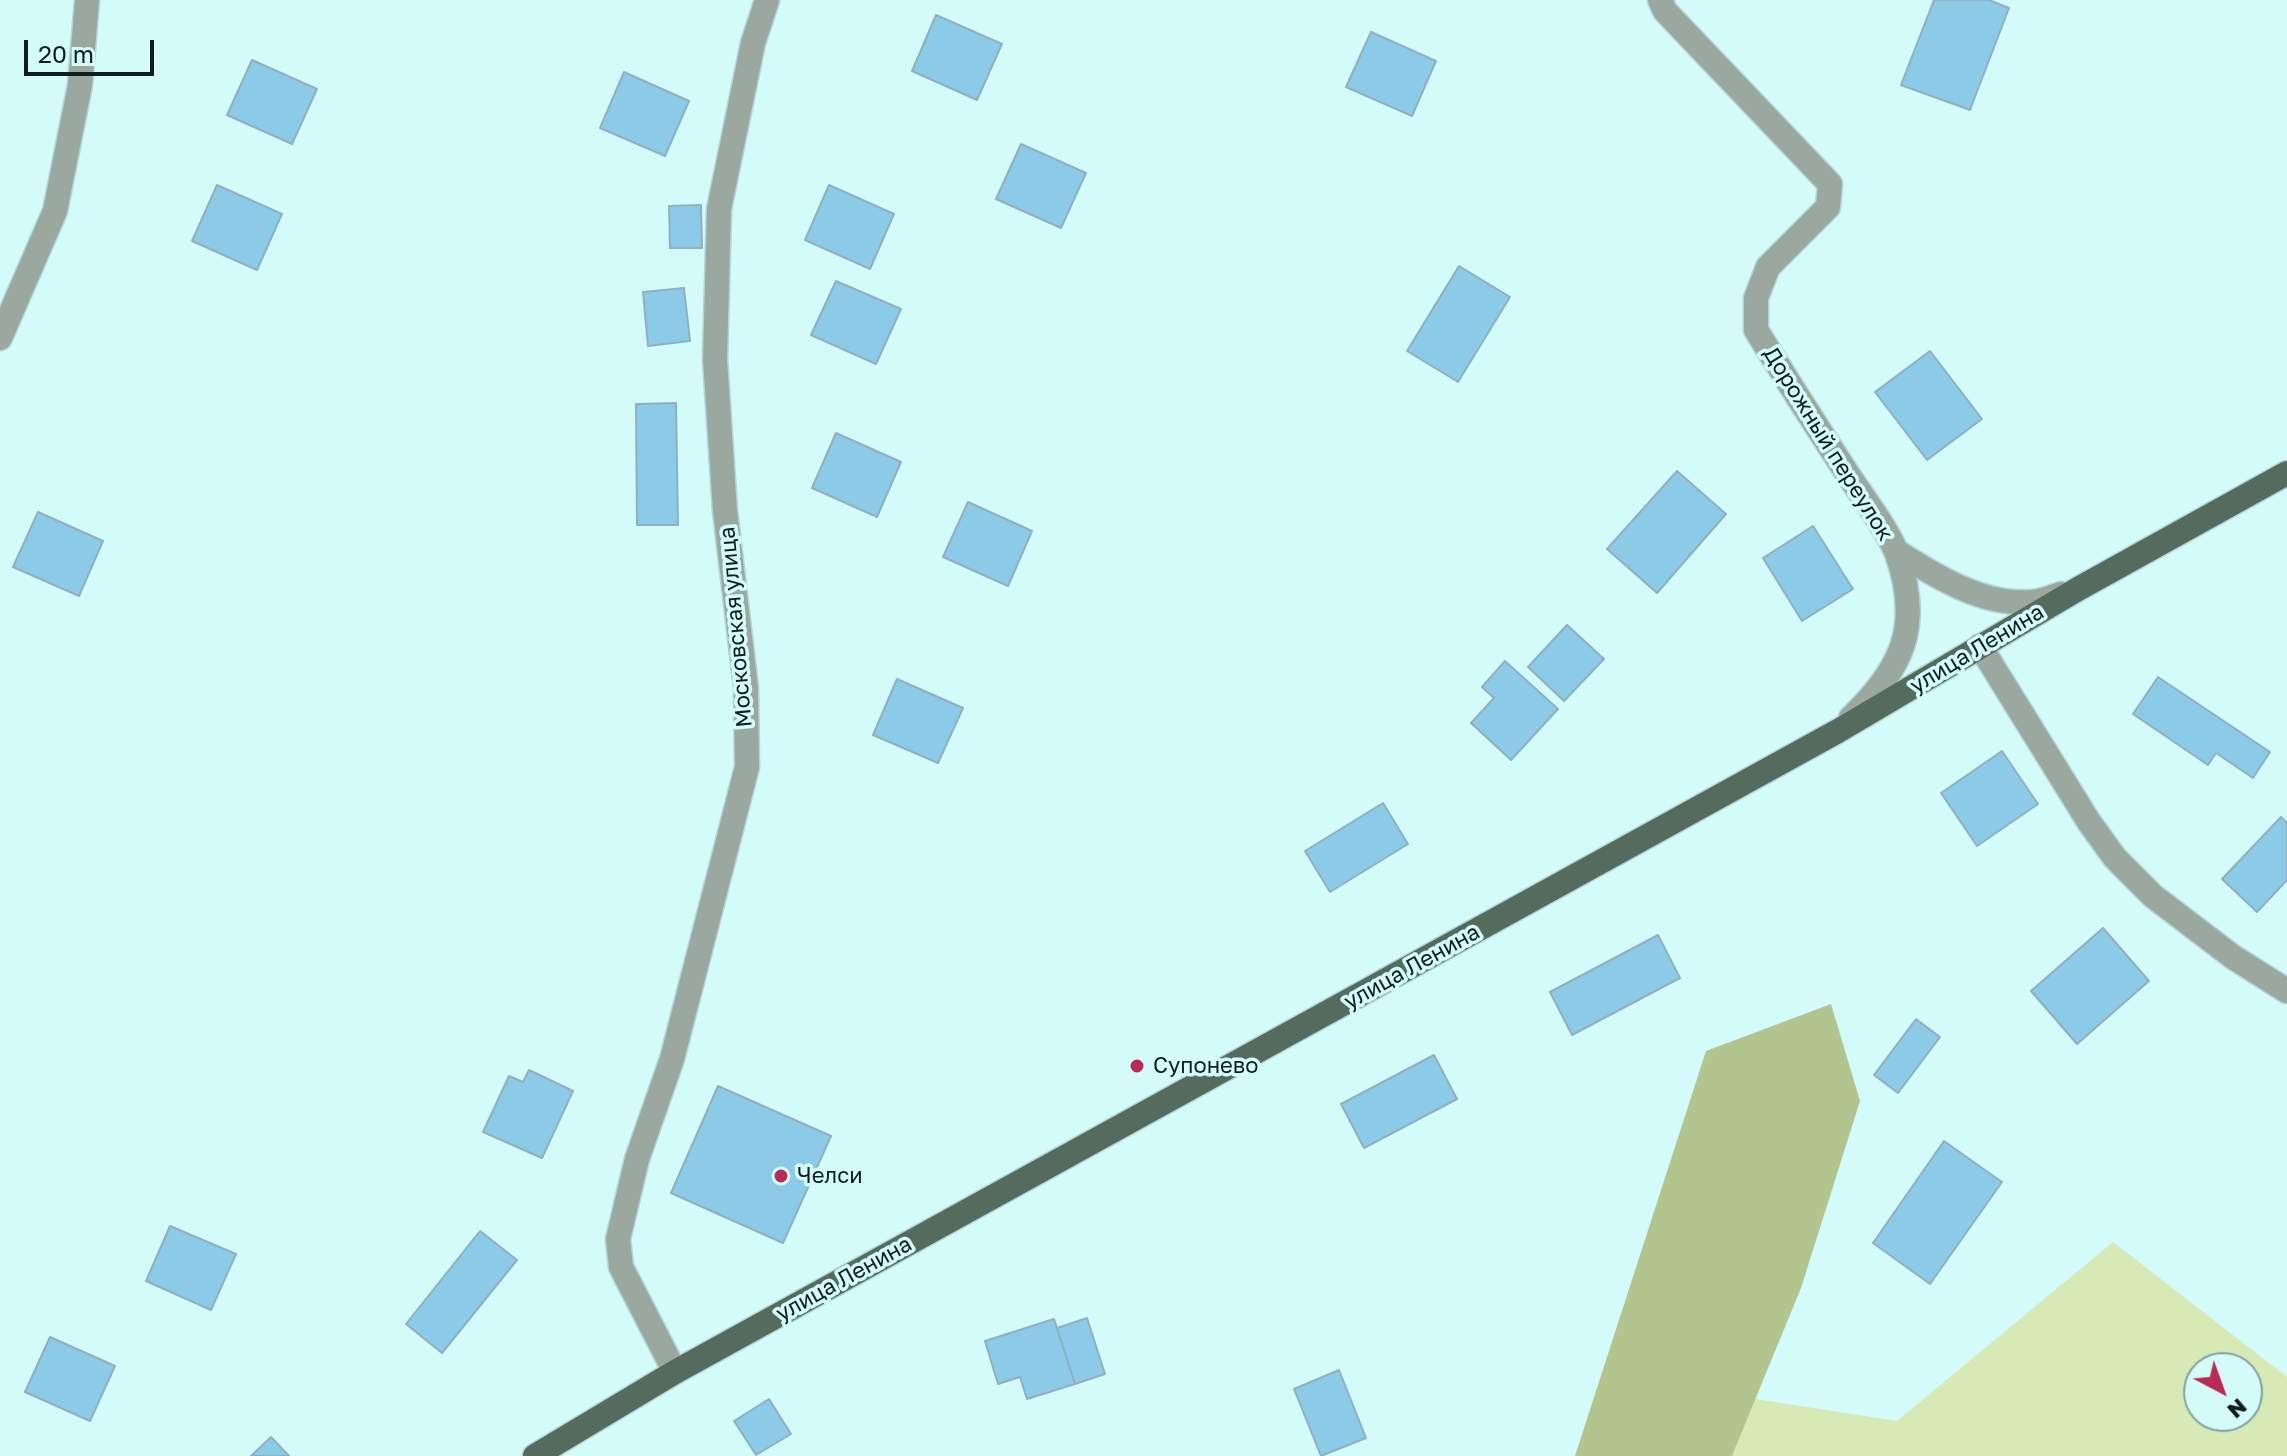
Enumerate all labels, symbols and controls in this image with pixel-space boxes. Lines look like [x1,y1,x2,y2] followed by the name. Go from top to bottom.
[28,24,158,74] scale bar
[38,39,94,68] text: 20 m
[1758,342,1898,546] street label: Дорожный переулок
[714,526,758,728] street label: Московская улица
[1905,599,2049,699] street label: улица Ленина
[1340,919,1484,1015] street label: улица Ленина
[1153,1053,1258,1079] place label: Супонево
[1128,1057,1146,1075] marker: Супонево
[797,1163,863,1189] place label: Челси
[772,1167,790,1185] marker: Челси
[772,1231,916,1327] street label: улица Ленина
[2183,1352,2263,1432] north arrow
[2223,1393,2253,1425] text: N

